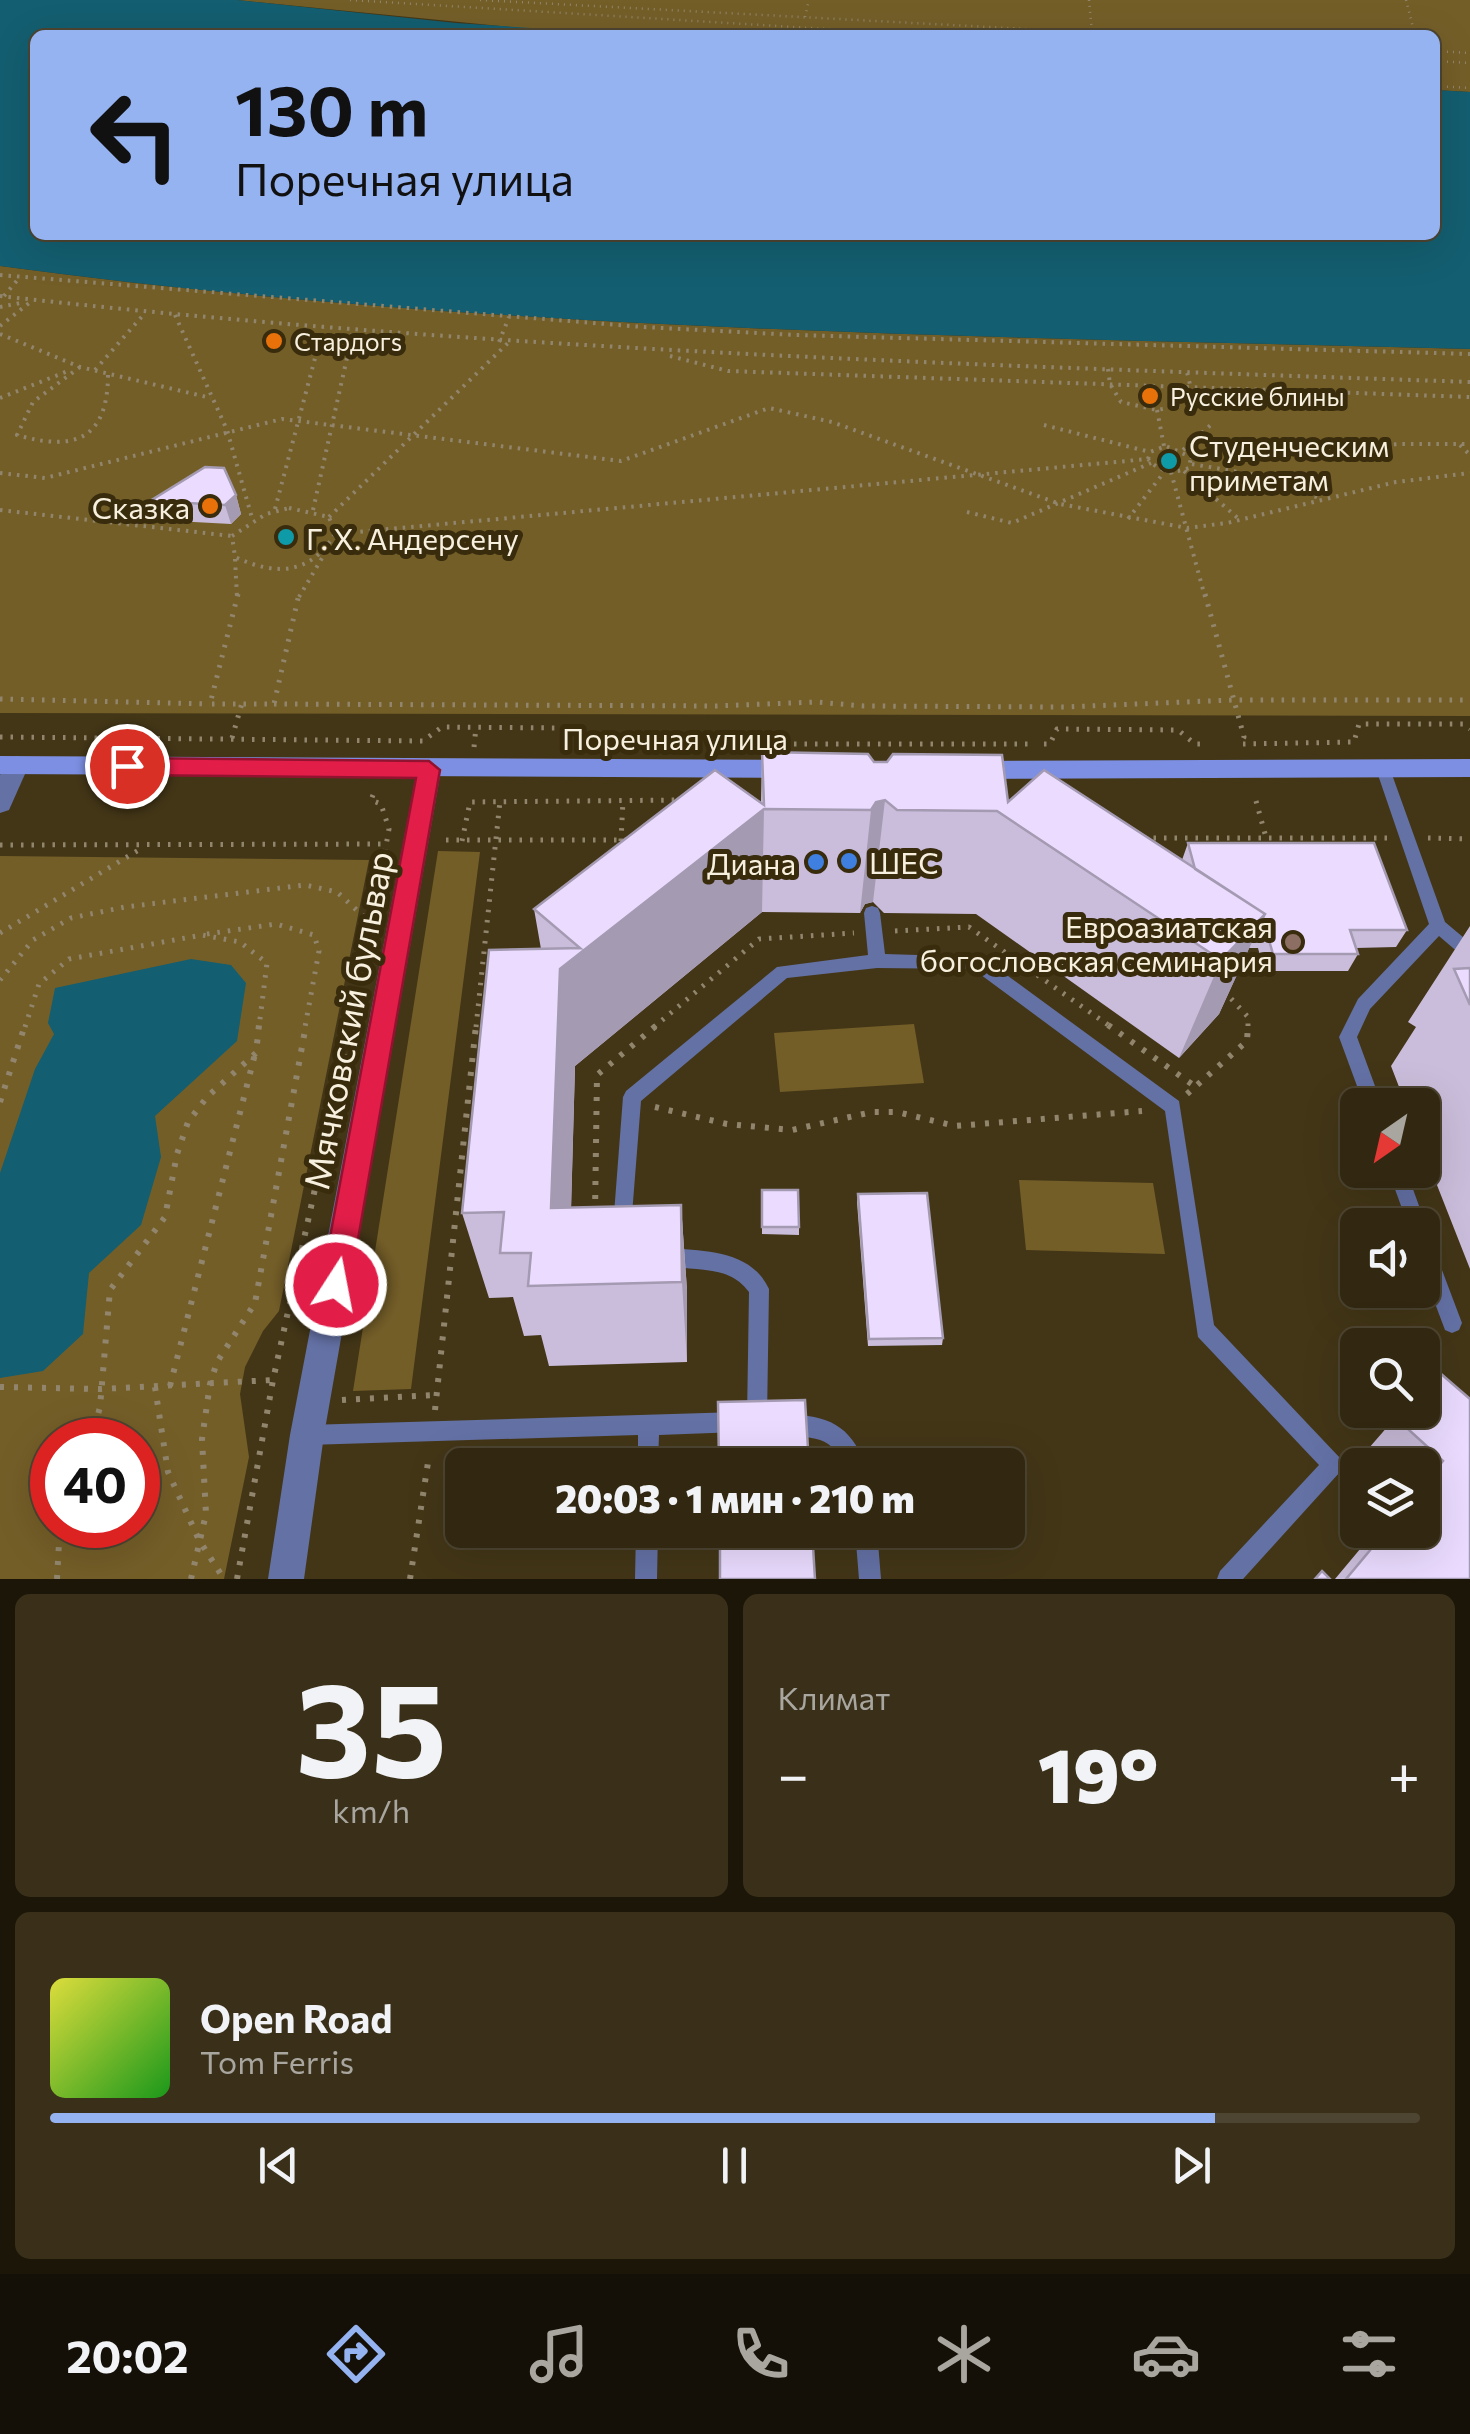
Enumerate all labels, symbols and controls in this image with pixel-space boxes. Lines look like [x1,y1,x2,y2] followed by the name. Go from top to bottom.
[235,65,428,150] text: 130 m
[70,70,200,200] icon: left
[235,150,574,205] text: Поречная улица
[294,326,402,356] place label: Стардогs
[263,330,285,352] marker: Стардогs
[1170,381,1345,411] place label: Русские блины
[1139,385,1161,407] marker: Русские блины
[1189,426,1389,497] place label: Студенческим приметам
[1158,450,1180,472] marker: Студенческим приметам
[92,488,190,525] place label: Сказка
[199,495,221,517] marker: Сказка
[306,519,519,556] place label: Г. Х. Андерсену
[275,526,297,548] marker: Г. Х. Андерсену
[562,719,788,756] street label: Поречная улица
[85,724,170,809] pin
[100,739,155,794] icon: arrive
[869,843,939,880] place label: ШЕС
[707,844,796,881] place label: Диана
[293,847,401,1193] street label: Мячковский бульвар
[838,850,860,872] marker: ШЕС
[805,851,827,873] marker: Диана
[920,907,1273,978] place label: Евроазиатская богословская семинария
[1282,931,1304,953] marker: Евроазиатская богословская семинария
[1340,1088,1440,1188] north arrow
[1340,1088,1440,1548] map controls
[1340,1208,1440,1308] button: sound
[284,1233,388,1337] position arrow
[1340,1328,1440,1428] button: search
[30,1418,160,1548] speed limit sign: 40
[1340,1448,1440,1548] button: layers
[555,1474,915,1521] text: 20:03 · 1 мин · 210 m
[295,1645,447,1804] text: 35
[778,1677,890,1717] text: Климат
[1038,1727,1158,1818] text: 19°
[778,1739,809,1806] text: −
[1388,1739,1420,1806] text: +
[332,1790,410,1830] text: km/h
[200,1994,393,2041] text: Open Road
[200,2041,354,2081] text: Tom Ferris
[251,2138,306,2193] icon: previous
[707,2138,762,2193] icon: pause
[1164,2138,1219,2193] icon: next
[321,2319,391,2389] icon: directions
[524,2319,594,2389] icon: music
[726,2319,796,2389] icon: phone
[929,2319,999,2389] icon: climate
[1131,2319,1201,2389] icon: car
[1334,2319,1404,2389] icon: filters
[66,2327,189,2382] text: 20:02

